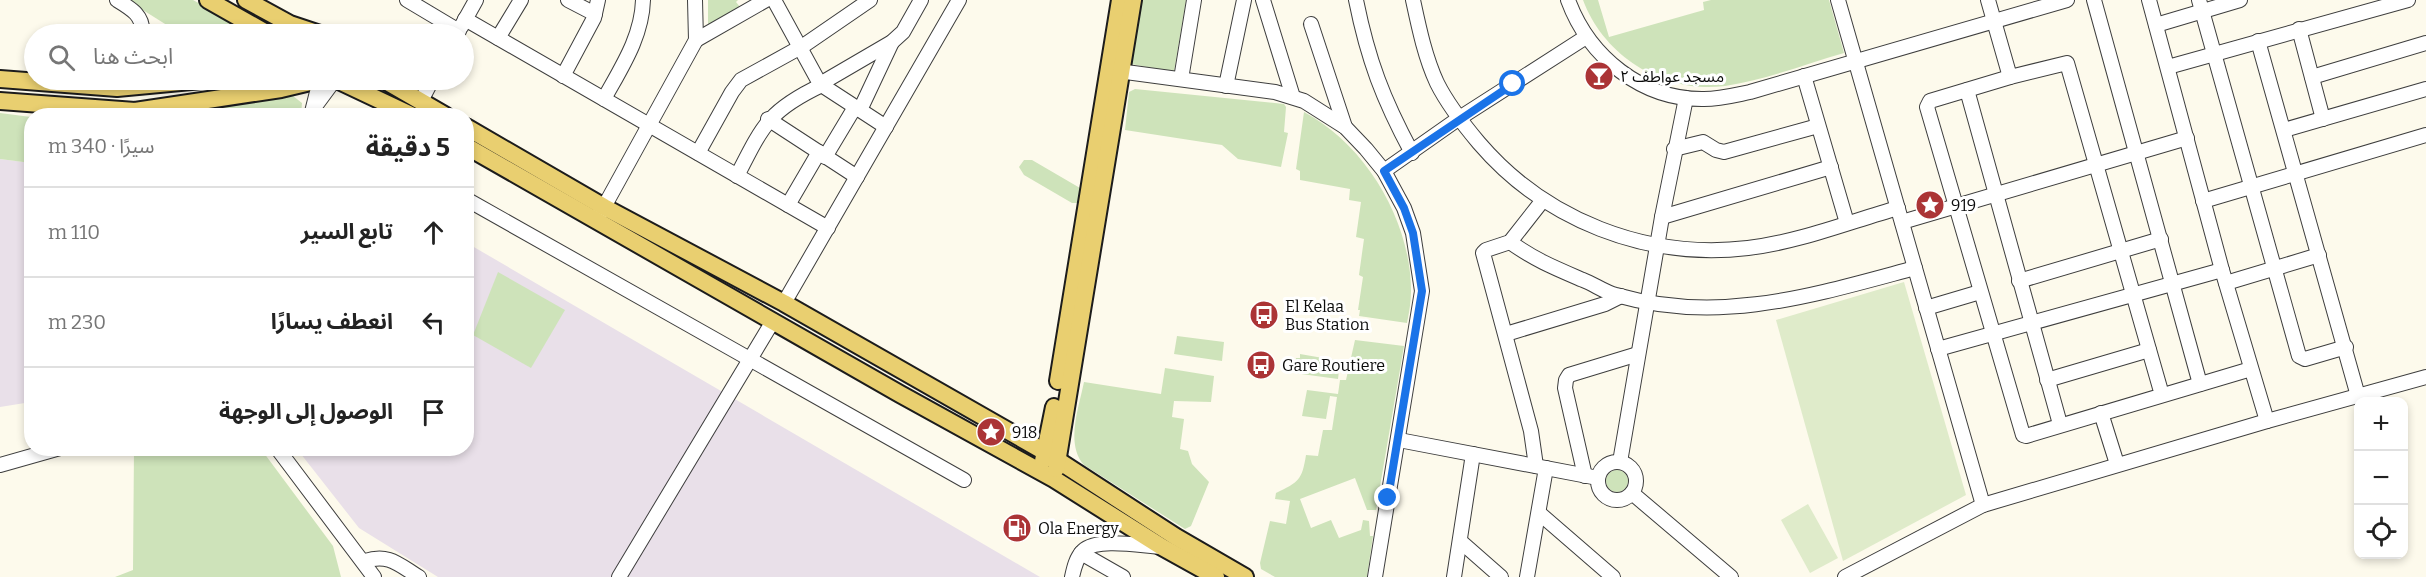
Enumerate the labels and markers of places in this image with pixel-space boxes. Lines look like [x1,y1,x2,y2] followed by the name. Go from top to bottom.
[1583,60,1615,92] bar icon: مسجد عواطف ٢
[1620,67,1724,86] place label: مسجد عواطف ٢
[1914,189,1946,221] place icon: 919
[1951,196,1976,215] place label: 919
[1285,297,1369,334] place label: El Kelaa Bus Station
[1248,299,1280,331] bus stop icon: El Kelaa Bus Station
[1245,349,1277,381] bus stop icon: Gare Routiere
[1282,356,1385,375] place label: Gare Routiere
[975,416,1007,448] place icon: 918
[1012,423,1038,442] place label: 918
[1001,512,1033,544] fuel station icon: Ola Energy
[1038,519,1119,538] place label: Ola Energy

